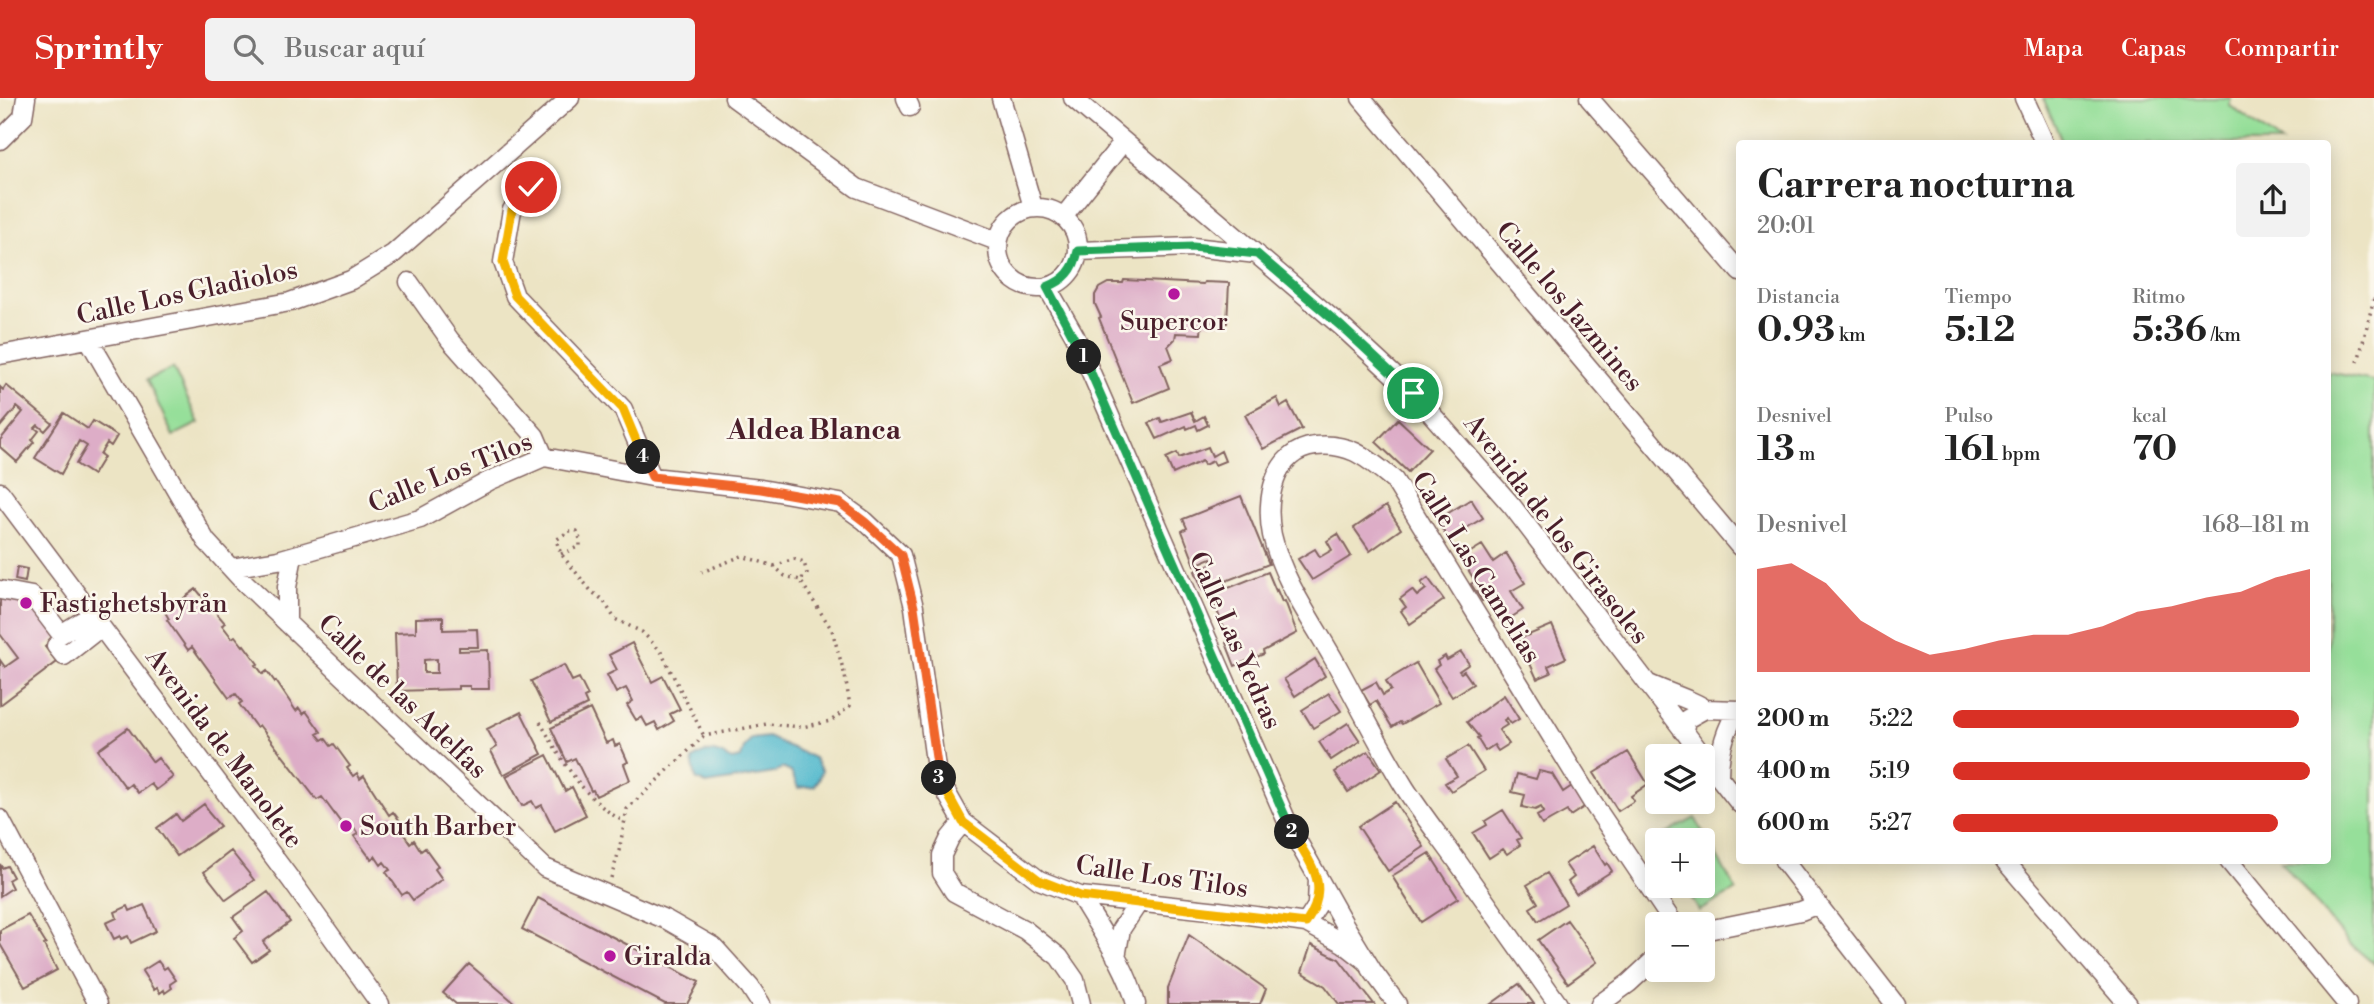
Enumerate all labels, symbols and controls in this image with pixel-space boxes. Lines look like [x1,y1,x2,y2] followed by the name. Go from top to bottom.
[205,18,695,81] search box
[35,29,163,70] text: Sprintly
[229,30,267,68] icon: search
[285,33,425,65] text: Buscar aquí
[2024,34,2083,64] text: Mapa
[2121,34,2186,64] text: Capas
[2224,34,2339,64] text: Compartir
[501,157,561,217] pin
[1757,162,2075,209] text: Carrera nocturna
[2236,163,2310,237] button: share
[512,168,550,206] icon: check
[1757,212,1815,240] text: 20:01
[1489,215,1650,398] street label: Calle los Jazmines
[74,254,301,332] street label: Calle Los Gladiolos
[1757,285,1840,309] text: Distancia
[1945,285,2012,309] text: Tiempo
[2132,285,2186,309] text: Ritmo
[1166,286,1182,302] marker: Supercor
[1120,306,1228,338] place label: Supercor
[1757,309,1835,352] text: 0.93
[1945,309,2015,352] text: 5:12
[2132,309,2207,352] text: 5:36
[1835,323,1866,347] text: km
[2207,323,2241,347] text: /km
[1066,340,1102,374] pin: 1
[1079,344,1088,368] text: 1
[1383,363,1443,423] pin
[1394,374,1432,412] icon: arrive
[1757,404,1832,428] text: Desnivel
[1945,404,1993,428] text: Pulso
[2132,404,2167,428] text: kcal
[1456,408,1656,651] street label: Avenida de los Girasoles
[726,413,902,448] district label: Aldea Blanca
[364,426,537,520] street label: Calle Los Tilos
[1757,428,1795,471] text: 13
[1945,428,1998,471] text: 161
[2132,428,2177,471] text: 70
[626,440,660,474] pin: 4
[1795,442,1815,466] text: m
[1998,442,2040,466] text: bpm
[636,444,649,468] text: 4
[1404,466,1548,669] street label: Calle Las Camelias
[1757,511,1847,539] text: Desnivel
[2203,511,2310,539] text: 168–181 m
[1182,547,1289,734] street label: Calle Las Yedras
[40,588,228,620] place label: Fastighetsbyrån
[18,595,34,611] marker: Fastighetsbyrån
[311,608,494,786] street label: Calle de las Adelfas
[138,642,310,855] street label: Avenida de Manolete
[1757,705,1829,733] text: 200 m
[1869,705,1913,733] text: 5:22
[1645,744,1715,982] map controls
[1645,744,1715,814] button: layers
[1757,757,1830,785] text: 400 m
[1869,757,1910,785] text: 5:19
[922,760,956,796] pin: 3
[933,765,944,789] text: 3
[1757,809,1830,837] text: 600 m
[1869,809,1911,837] text: 5:27
[360,811,516,843] place label: South Barber
[1274,814,1310,850] pin: 2
[338,818,354,834] marker: South Barber
[1286,819,1297,843] text: 2
[1645,828,1715,898] button: +
[1074,849,1250,905] street label: Calle Los Tilos
[1645,912,1715,982] button: −
[624,941,712,973] place label: Giralda
[602,948,618,964] marker: Giralda

